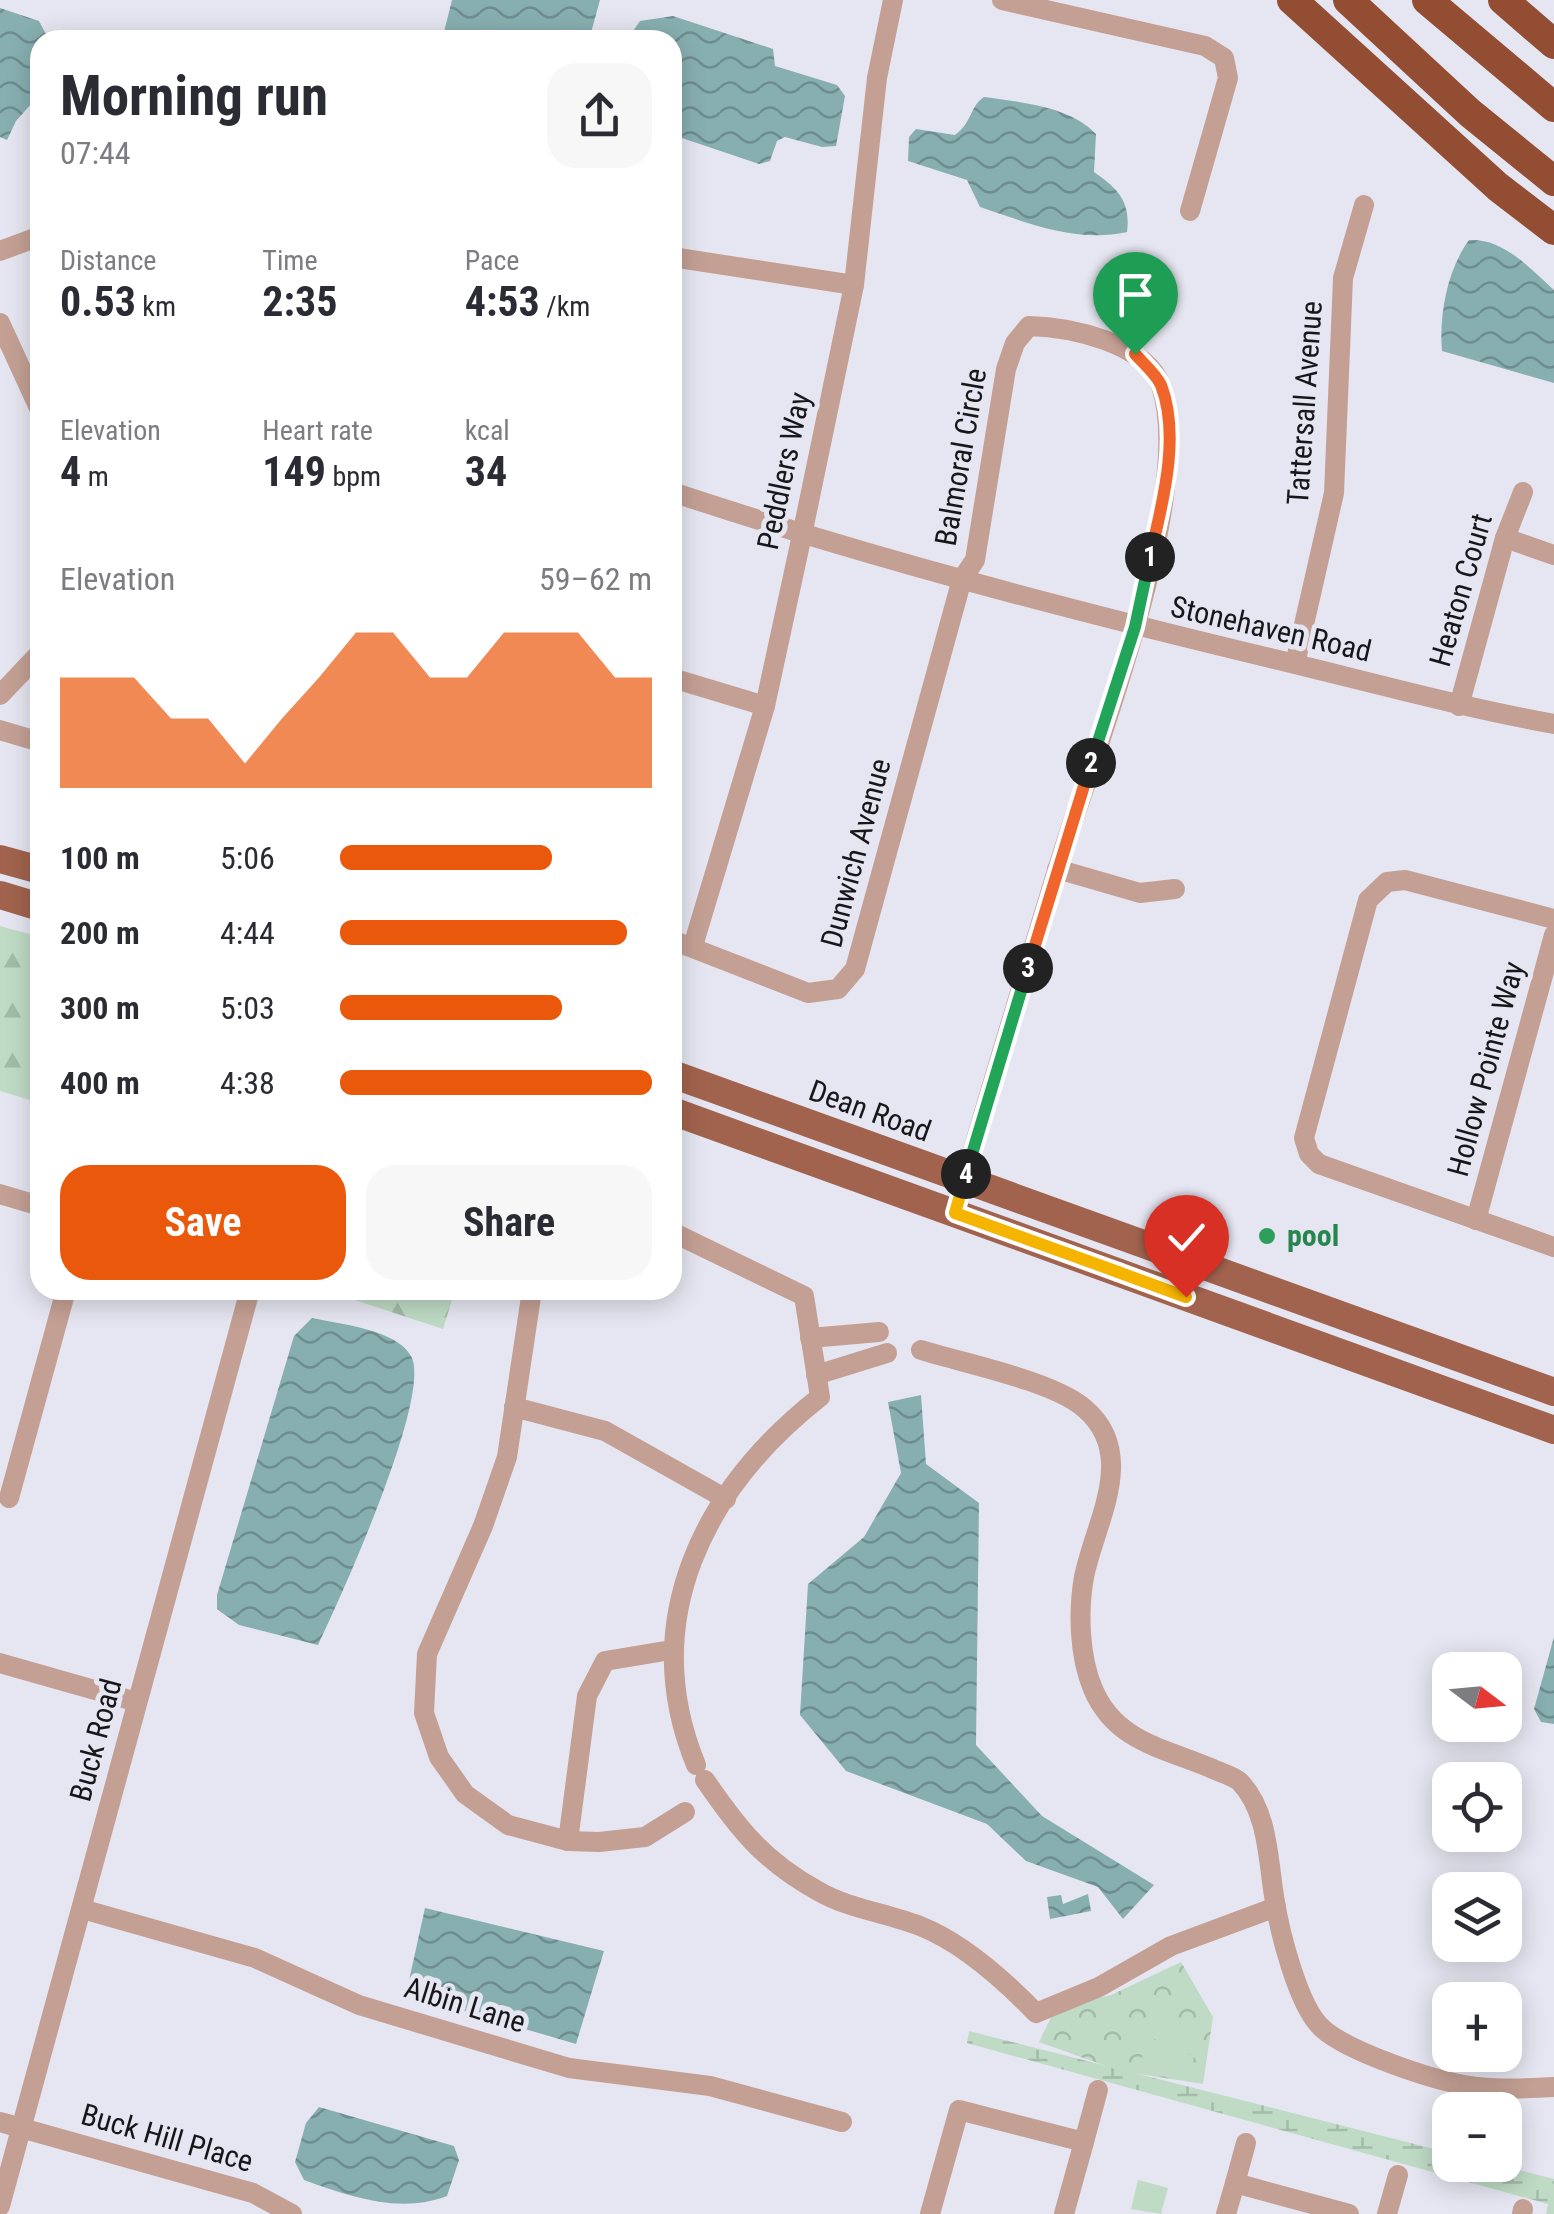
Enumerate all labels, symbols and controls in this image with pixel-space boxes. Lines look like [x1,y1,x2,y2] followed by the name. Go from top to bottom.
[547,63,652,168] button: share
[60,64,328,128] text: Morning run
[60,134,131,172] text: 07:44
[60,244,157,277] text: Distance
[262,244,318,277] text: Time
[465,244,520,277] text: Pace
[1093,252,1178,355] pin
[1108,267,1163,322] icon: arrive
[60,277,136,326] text: 0.53
[262,277,338,326] text: 2:35
[465,277,540,326] text: 4:53
[136,290,176,323] text: km
[540,290,590,323] text: /km
[1280,300,1329,506] street label: Tattersall Avenue
[928,365,993,548] street label: Balmoral Circle
[750,389,817,553] street label: Peddlers Way
[60,414,161,447] text: Elevation
[262,414,373,447] text: Heart rate
[465,414,510,447] text: kcal
[60,447,81,496] text: 4
[262,447,326,496] text: 149
[465,447,507,496] text: 34
[81,460,109,493] text: m
[326,460,381,493] text: bpm
[1422,509,1499,670] street label: Heaton Court
[1125,532,1175,582] pin: 1
[1143,540,1157,573] text: 1
[60,560,175,598] text: Elevation
[539,560,652,598] text: 59–62 m
[1167,588,1375,669] street label: Stonehaven Road
[1066,738,1116,788] pin: 2
[1084,746,1098,779] text: 2
[813,755,898,951] street label: Dunwich Avenue
[60,839,140,877] text: 100 m
[220,839,275,877] text: 5:06
[60,914,140,952] text: 200 m
[220,914,275,952] text: 4:44
[1003,943,1053,993] pin: 3
[1021,951,1035,984] text: 3
[1440,958,1531,1180] street label: Hollow Pointe Way
[60,989,140,1027] text: 300 m
[220,989,275,1027] text: 5:03
[60,1064,140,1102] text: 400 m
[220,1064,275,1102] text: 4:38
[804,1072,936,1149] street label: Dean Road
[941,1149,991,1199] pin: 4
[959,1157,973,1190] text: 4
[60,1165,346,1280] button: Save
[366,1165,652,1280] button: Share
[1144,1195,1229,1298] pin
[1159,1210,1214,1265] icon: check
[1287,1218,1339,1253] place label: pool
[1256,1225,1278,1247] marker: pool
[1432,1652,1522,1742] north arrow
[1432,1652,1522,2182] map controls
[62,1675,129,1805] street label: Buck Road
[1432,1762,1522,1852] button: locate
[1432,1872,1522,1962] button: layers
[400,1970,530,2039] street label: Albin Lane
[1432,1982,1522,2072] button: +
[1432,2092,1522,2182] button: −
[77,2096,257,2179] street label: Buck Hill Place

